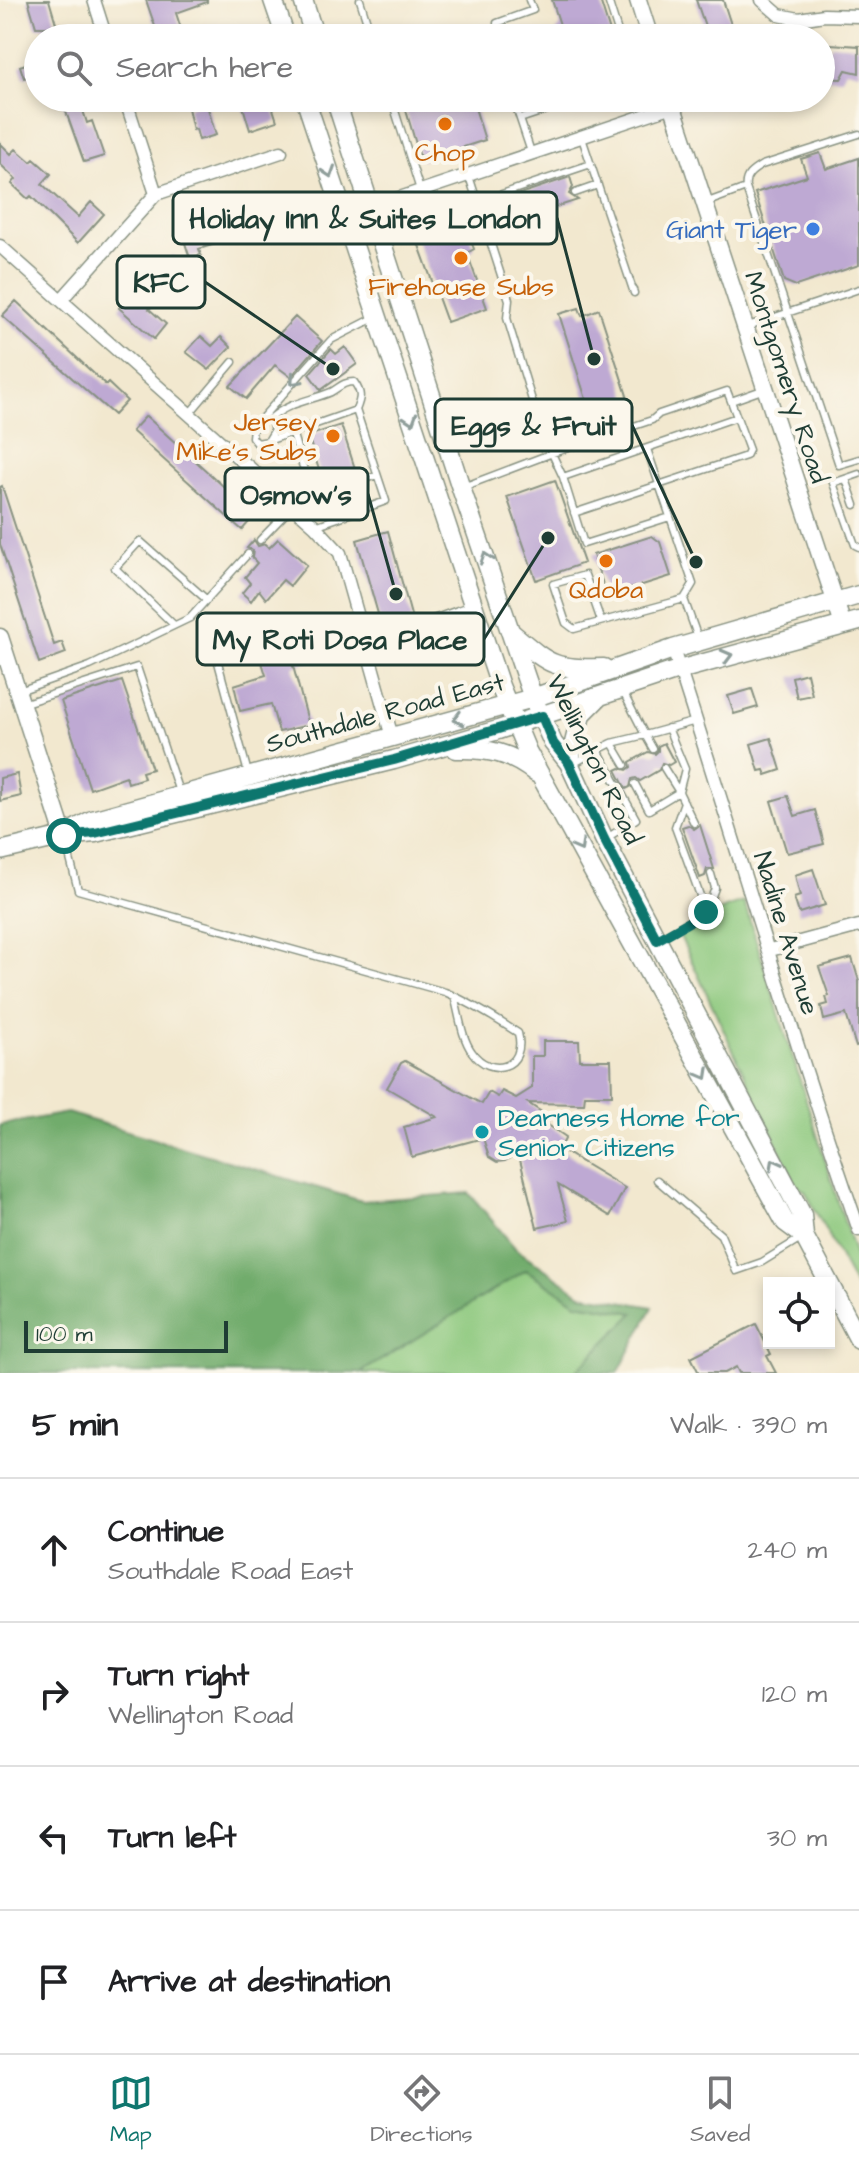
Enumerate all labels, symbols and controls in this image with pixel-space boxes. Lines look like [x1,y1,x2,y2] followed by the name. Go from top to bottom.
[24,24,835,112] search box
[52,46,96,90] icon: search
[116,47,293,89] text: Search here
[436,115,454,133] marker: Chop
[415,135,475,171] place label: Chop
[319,165,335,179] one-way arrow
[173,192,557,244] callout: Holiday Inn & Suites London
[189,200,541,242] text: Holiday Inn & Suites London
[666,212,797,250] place label: Giant Tiger
[804,220,822,238] marker: Giant Tiger
[452,249,470,267] marker: Firehouse Subs
[117,256,205,308] callout: KFC
[133,264,189,303] text: KFC
[733,267,837,488] street label: Montgomery Road
[368,269,554,305] place label: Firehouse Subs
[290,371,305,386] one-way arrow
[435,399,632,451] callout: Eggs & Fruit
[176,404,317,470] place label: Jersey Mike's Subs
[451,407,617,448] text: Eggs & Fruit
[402,412,418,425] one-way arrow
[324,427,342,445] marker: Jersey Mike's Subs
[225,468,368,520] callout: Osmow's
[240,476,352,515] text: Osmow's
[479,552,495,566] one-way arrow
[597,552,615,570] marker: Qdoba
[569,572,643,608] place label: Qdoba
[197,613,484,665] callout: My Roti Dosa Place
[212,621,468,663] text: My Roti Dosa Place
[720,649,734,666] one-way arrow
[262,664,509,762] street label: Southdale Road East
[536,668,651,851] street label: Wellington Road
[452,710,466,726] one-way arrow
[46,818,82,854] route start
[569,837,585,852] one-way arrow
[744,847,828,1019] street label: Nadine Avenue
[688,894,724,930] route end
[694,1066,709,1080] one-way arrow
[498,1100,740,1166] place label: Dearness Home for Senior Citizens
[473,1123,491,1141] marker: Dearness Home for Senior Citizens
[770,1158,785,1173] one-way arrow
[763,1277,835,1349] map controls
[763,1277,835,1349] button: locate
[24,1317,228,1353] scale bar
[36,1319,93,1350] text: 100 m
[32,1401,118,1449] text: 5 min
[670,1407,827,1443] text: Walk · 390 m
[108,1511,224,1553] text: Continue
[32,1528,76,1572] icon: ahead
[747,1532,827,1568] text: 240 m
[108,1553,353,1589] text: Southdale Road East
[108,1655,249,1697] text: Turn right
[32,1672,76,1716] icon: right
[762,1676,827,1712] text: 120 m
[108,1697,293,1733] text: Wellington Road
[32,1816,76,1860] icon: left
[108,1817,236,1859] text: Turn left
[767,1820,827,1856] text: 30 m
[32,1960,76,2004] icon: arrive
[108,1961,390,2003] text: Arrive at destination
[109,2071,153,2150] tab: Map
[370,2071,473,2150] tab: Directions
[690,2071,750,2150] tab: Saved

